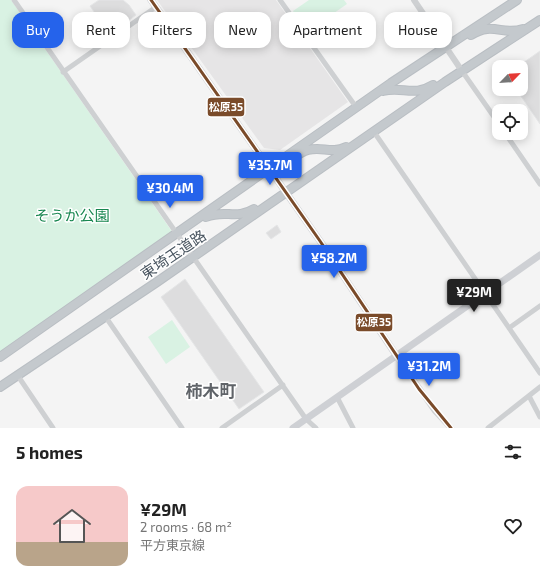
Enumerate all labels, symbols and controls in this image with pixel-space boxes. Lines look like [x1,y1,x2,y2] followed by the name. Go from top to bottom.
[12,12,64,48] chip: Buy
[72,12,130,48] chip: Rent
[138,12,206,48] chip: Filters
[214,12,271,48] chip: New
[279,12,376,48] chip: Apartment
[384,12,452,48] chip: House
[492,60,528,96] north arrow
[492,60,528,140] map controls
[207,97,245,117] line badge: 松原35
[209,100,243,113] text: 松原35
[492,104,528,140] button: locate
[237,152,303,186] pin: ¥35.7M
[248,157,292,173] text: ¥35.7M
[137,175,203,209] pin: ¥30.4M
[146,180,194,196] text: ¥30.4M
[34,206,110,224] park label: そうか公園
[137,226,209,282] street label: 東埼玉道路
[301,245,367,279] pin: ¥58.2M
[311,250,357,266] text: ¥58.2M
[450,279,498,313] pin: ¥29M
[456,284,492,300] text: ¥29M
[355,313,393,332] line badge: 松原35
[357,315,391,328] text: 松原35
[396,353,462,387] pin: ¥31.2M
[407,358,451,374] text: ¥31.2M
[186,380,237,400] district label: 柿木町
[502,441,524,463] icon: filters
[16,442,83,462] text: 5 homes
[140,499,187,519] text: ¥29M
[48,502,96,550] icon: home
[502,515,524,537] icon: heart
[140,519,232,535] text: 2 rooms · 68 m²
[140,537,205,553] text: 平方東京線

